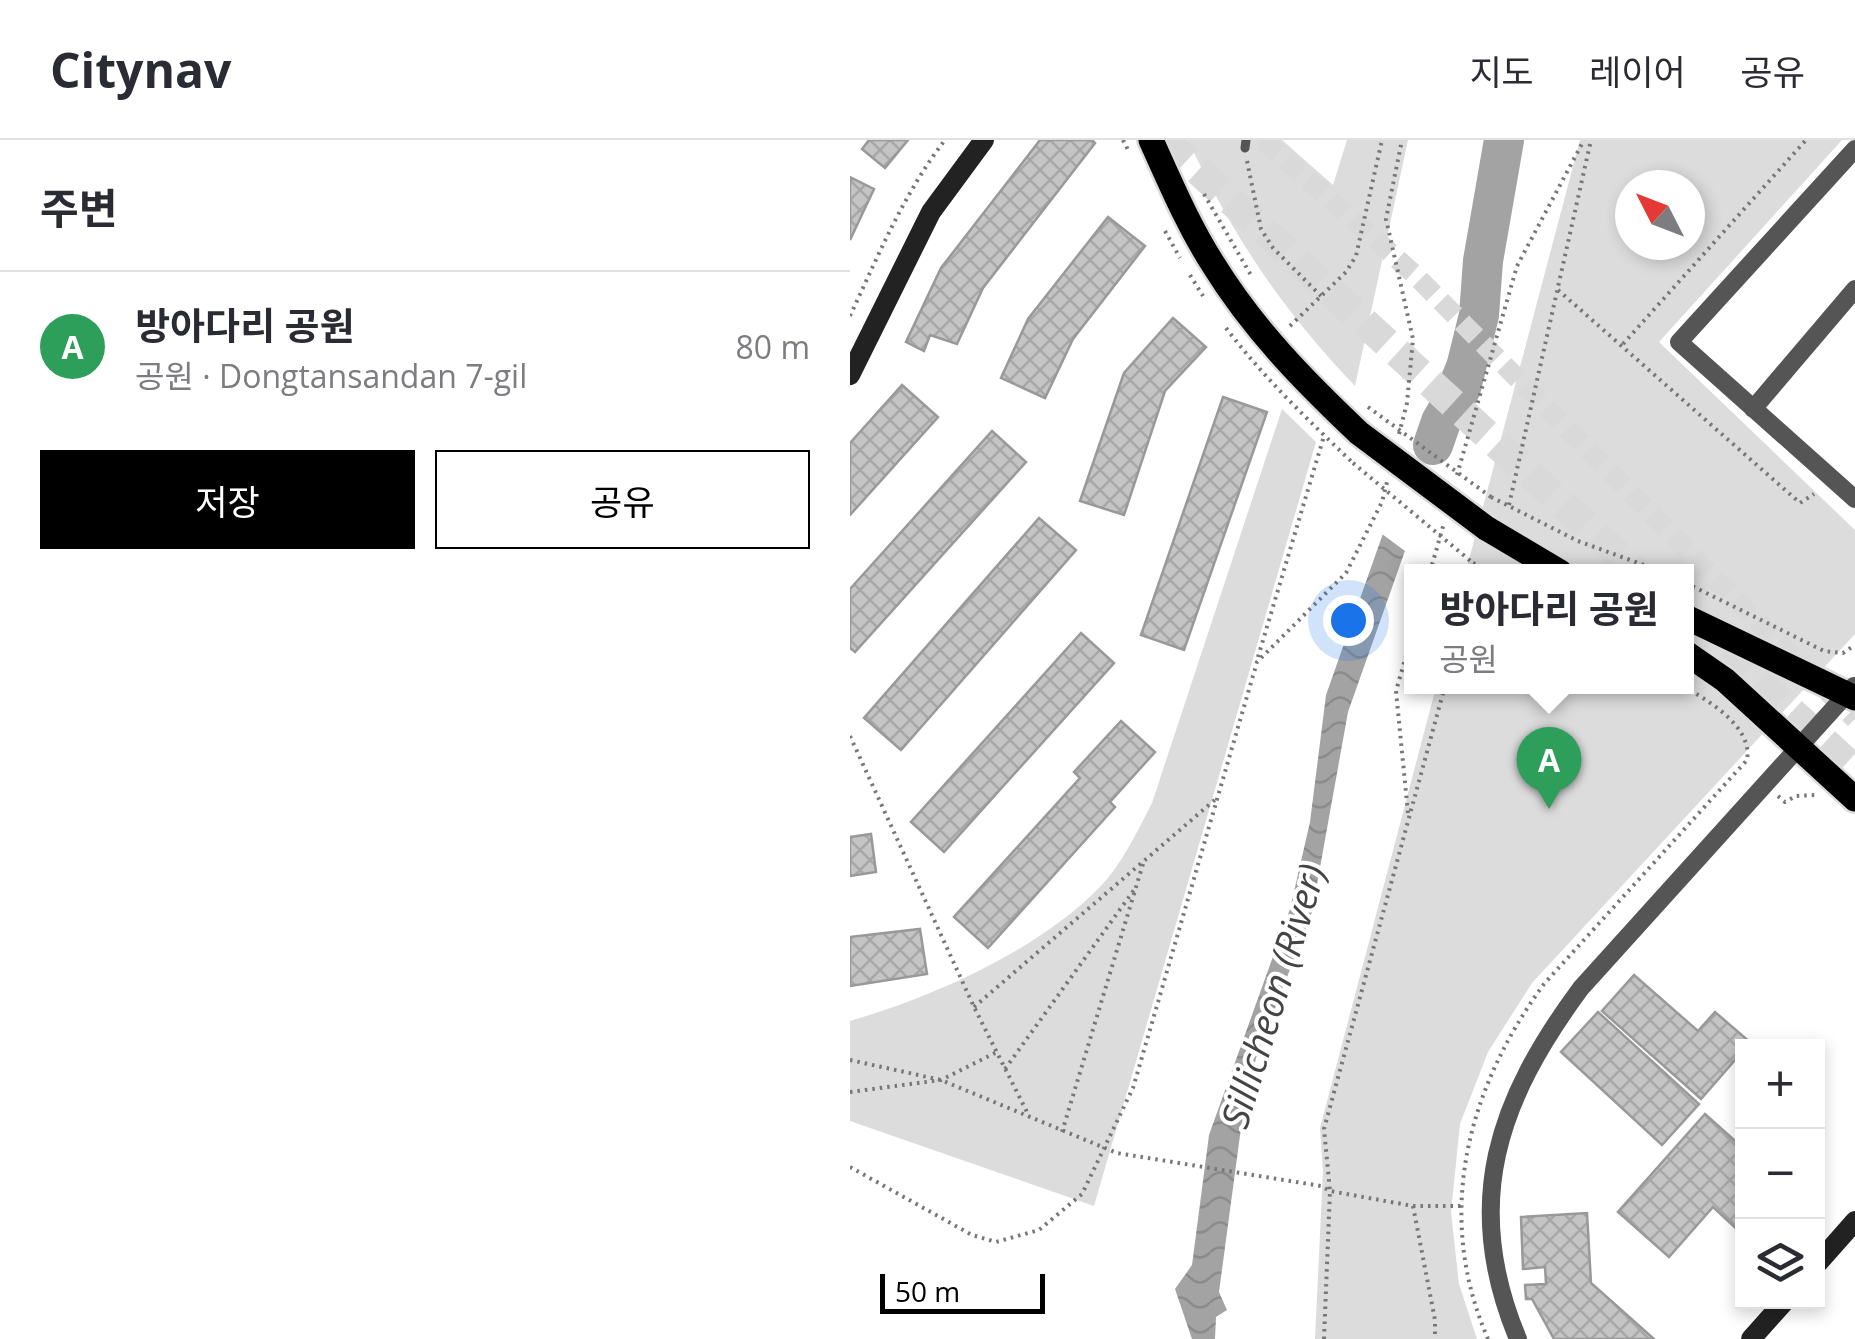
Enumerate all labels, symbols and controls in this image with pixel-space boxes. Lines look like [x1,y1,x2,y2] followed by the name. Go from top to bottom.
[50,37,231,102] text: Citynav
[1470,48,1534,95] text: 지도
[1589,48,1686,95] text: 레이어
[1741,48,1805,95] text: 공유
[1615,170,1705,260] north arrow
[40,179,117,236] text: 주변
[135,299,355,351] text: 방아다리 공원
[61,325,84,368] text: A
[735,325,810,368] text: 80 m
[135,354,527,397] text: 공원 · Dongtansandan 7-gil
[40,450,415,549] button: 저장
[435,450,810,549] button: 공유
[1404,564,1694,694] popup
[1439,582,1659,634] text: 방아다리 공원
[1323,595,1374,646] your location
[1439,637,1498,680] text: 공원
[1516,726,1582,809] pin: A
[1207,857,1337,1134] water label: Sillicheon (River)
[1735,1039,1825,1309] map controls
[1735,1039,1825,1129] button: +
[1735,1129,1825,1219] button: −
[1735,1219,1825,1309] button: layers
[880,1269,1045,1314] scale bar
[895,1272,960,1310] text: 50 m

